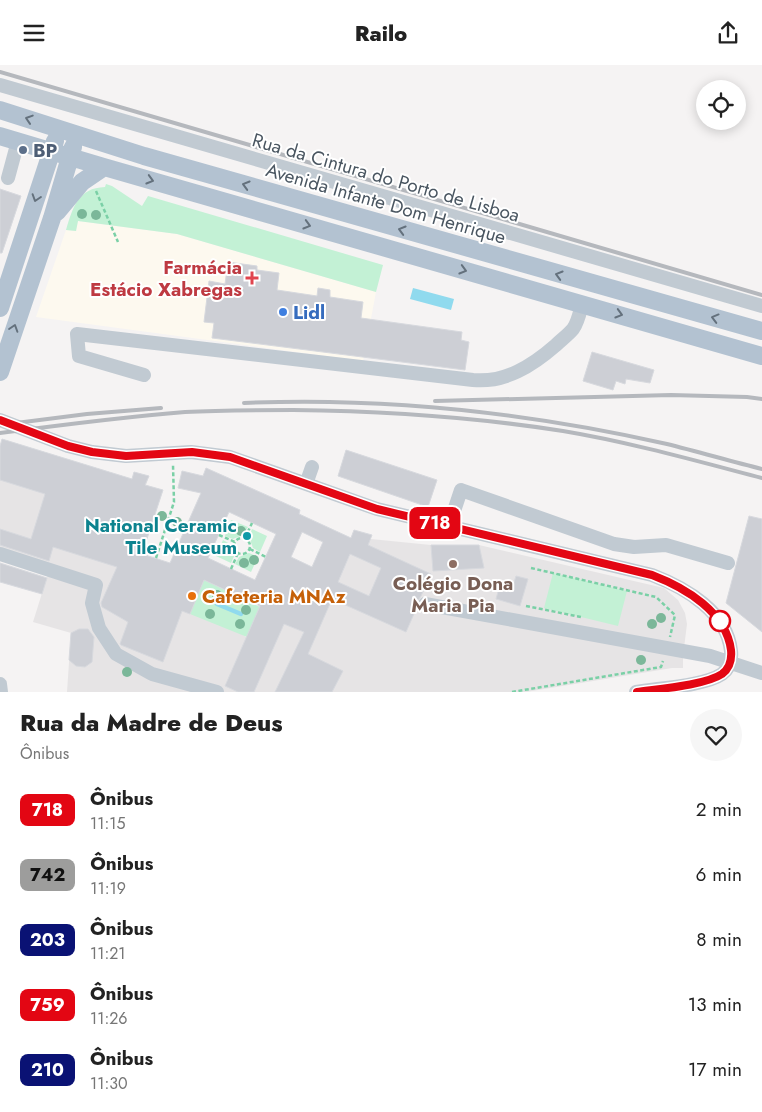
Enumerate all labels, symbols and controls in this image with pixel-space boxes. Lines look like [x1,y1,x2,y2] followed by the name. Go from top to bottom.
[355,17,407,49] text: Railo
[20,19,48,47] icon: menu
[714,19,742,47] icon: share
[696,80,746,130] map controls
[696,80,746,130] button: locate
[26,115,34,125] one-way arrow
[249,126,523,229] street label: Rua da Cintura do Porto de Lisboa
[33,137,58,164] place label: BP
[17,144,29,156] marker: BP
[263,156,509,251] street label: Avenida Infante Dom Henrique
[146,175,154,185] one-way arrow
[242,180,251,191] one-way arrow
[32,193,42,201] one-way arrow
[302,219,311,230] one-way arrow
[399,225,407,235] one-way arrow
[90,254,242,303] place label: Farmácia Estácio Xabregas
[458,264,466,274] one-way arrow
[555,270,563,280] one-way arrow
[246,272,258,284] marker: Farmácia Estácio Xabregas
[293,299,325,326] place label: Lidl
[277,306,289,318] marker: Lidl
[615,309,623,319] one-way arrow
[711,314,720,324] one-way arrow
[8,325,18,333] one-way arrow
[406,507,464,539] line badge: 718
[419,510,451,536] text: 718
[85,512,237,561] place label: National Ceramic Tile Museum
[241,530,253,542] marker: National Ceramic Tile Museum
[447,558,459,570] marker: Colégio Dona Maria Pia
[393,570,513,619] place label: Colégio Dona Maria Pia
[202,583,346,610] place label: Cafeteria MNAz
[186,590,198,602] marker: Cafeteria MNAz
[709,610,731,632] unlabelled marker
[20,705,283,740] text: Rua da Madre de Deus
[690,709,742,761] button: heart
[20,742,69,765] text: Ônibus
[90,785,153,812] text: Ônibus
[696,796,742,823] text: 2 min
[32,797,63,823] text: 718
[90,812,125,835] text: 11:15
[90,850,153,877] text: Ônibus
[696,861,742,888] text: 6 min
[30,862,65,888] text: 742
[90,877,126,900] text: 11:19
[90,915,153,942] text: Ônibus
[696,926,742,953] text: 8 min
[30,927,65,953] text: 203
[90,942,126,965] text: 11:21
[90,980,153,1007] text: Ônibus
[688,991,742,1018] text: 13 min
[30,992,65,1018] text: 759
[90,1007,128,1030] text: 11:26
[90,1045,153,1072] text: Ônibus
[688,1056,742,1083] text: 17 min
[31,1057,64,1083] text: 210
[90,1072,128,1095] text: 11:30

